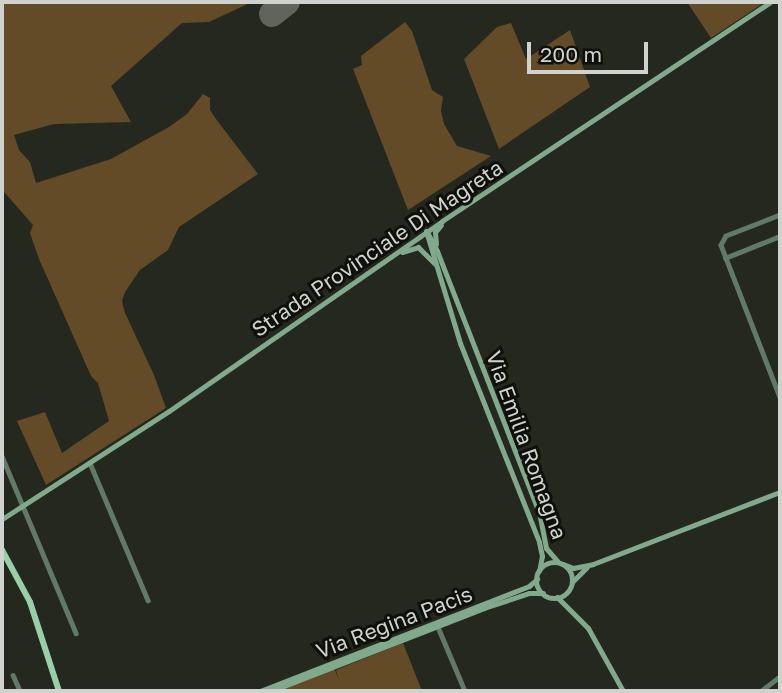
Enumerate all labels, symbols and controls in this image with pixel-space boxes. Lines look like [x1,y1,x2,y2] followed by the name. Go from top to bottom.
[530,28,651,72] scale bar
[540,41,602,67] text: 200 m
[247,154,507,342] street label: Strada Provinciale Di Magreta
[481,348,573,542] street label: Via Emilia Romagna
[312,581,476,663] street label: Via Regina Pacis

